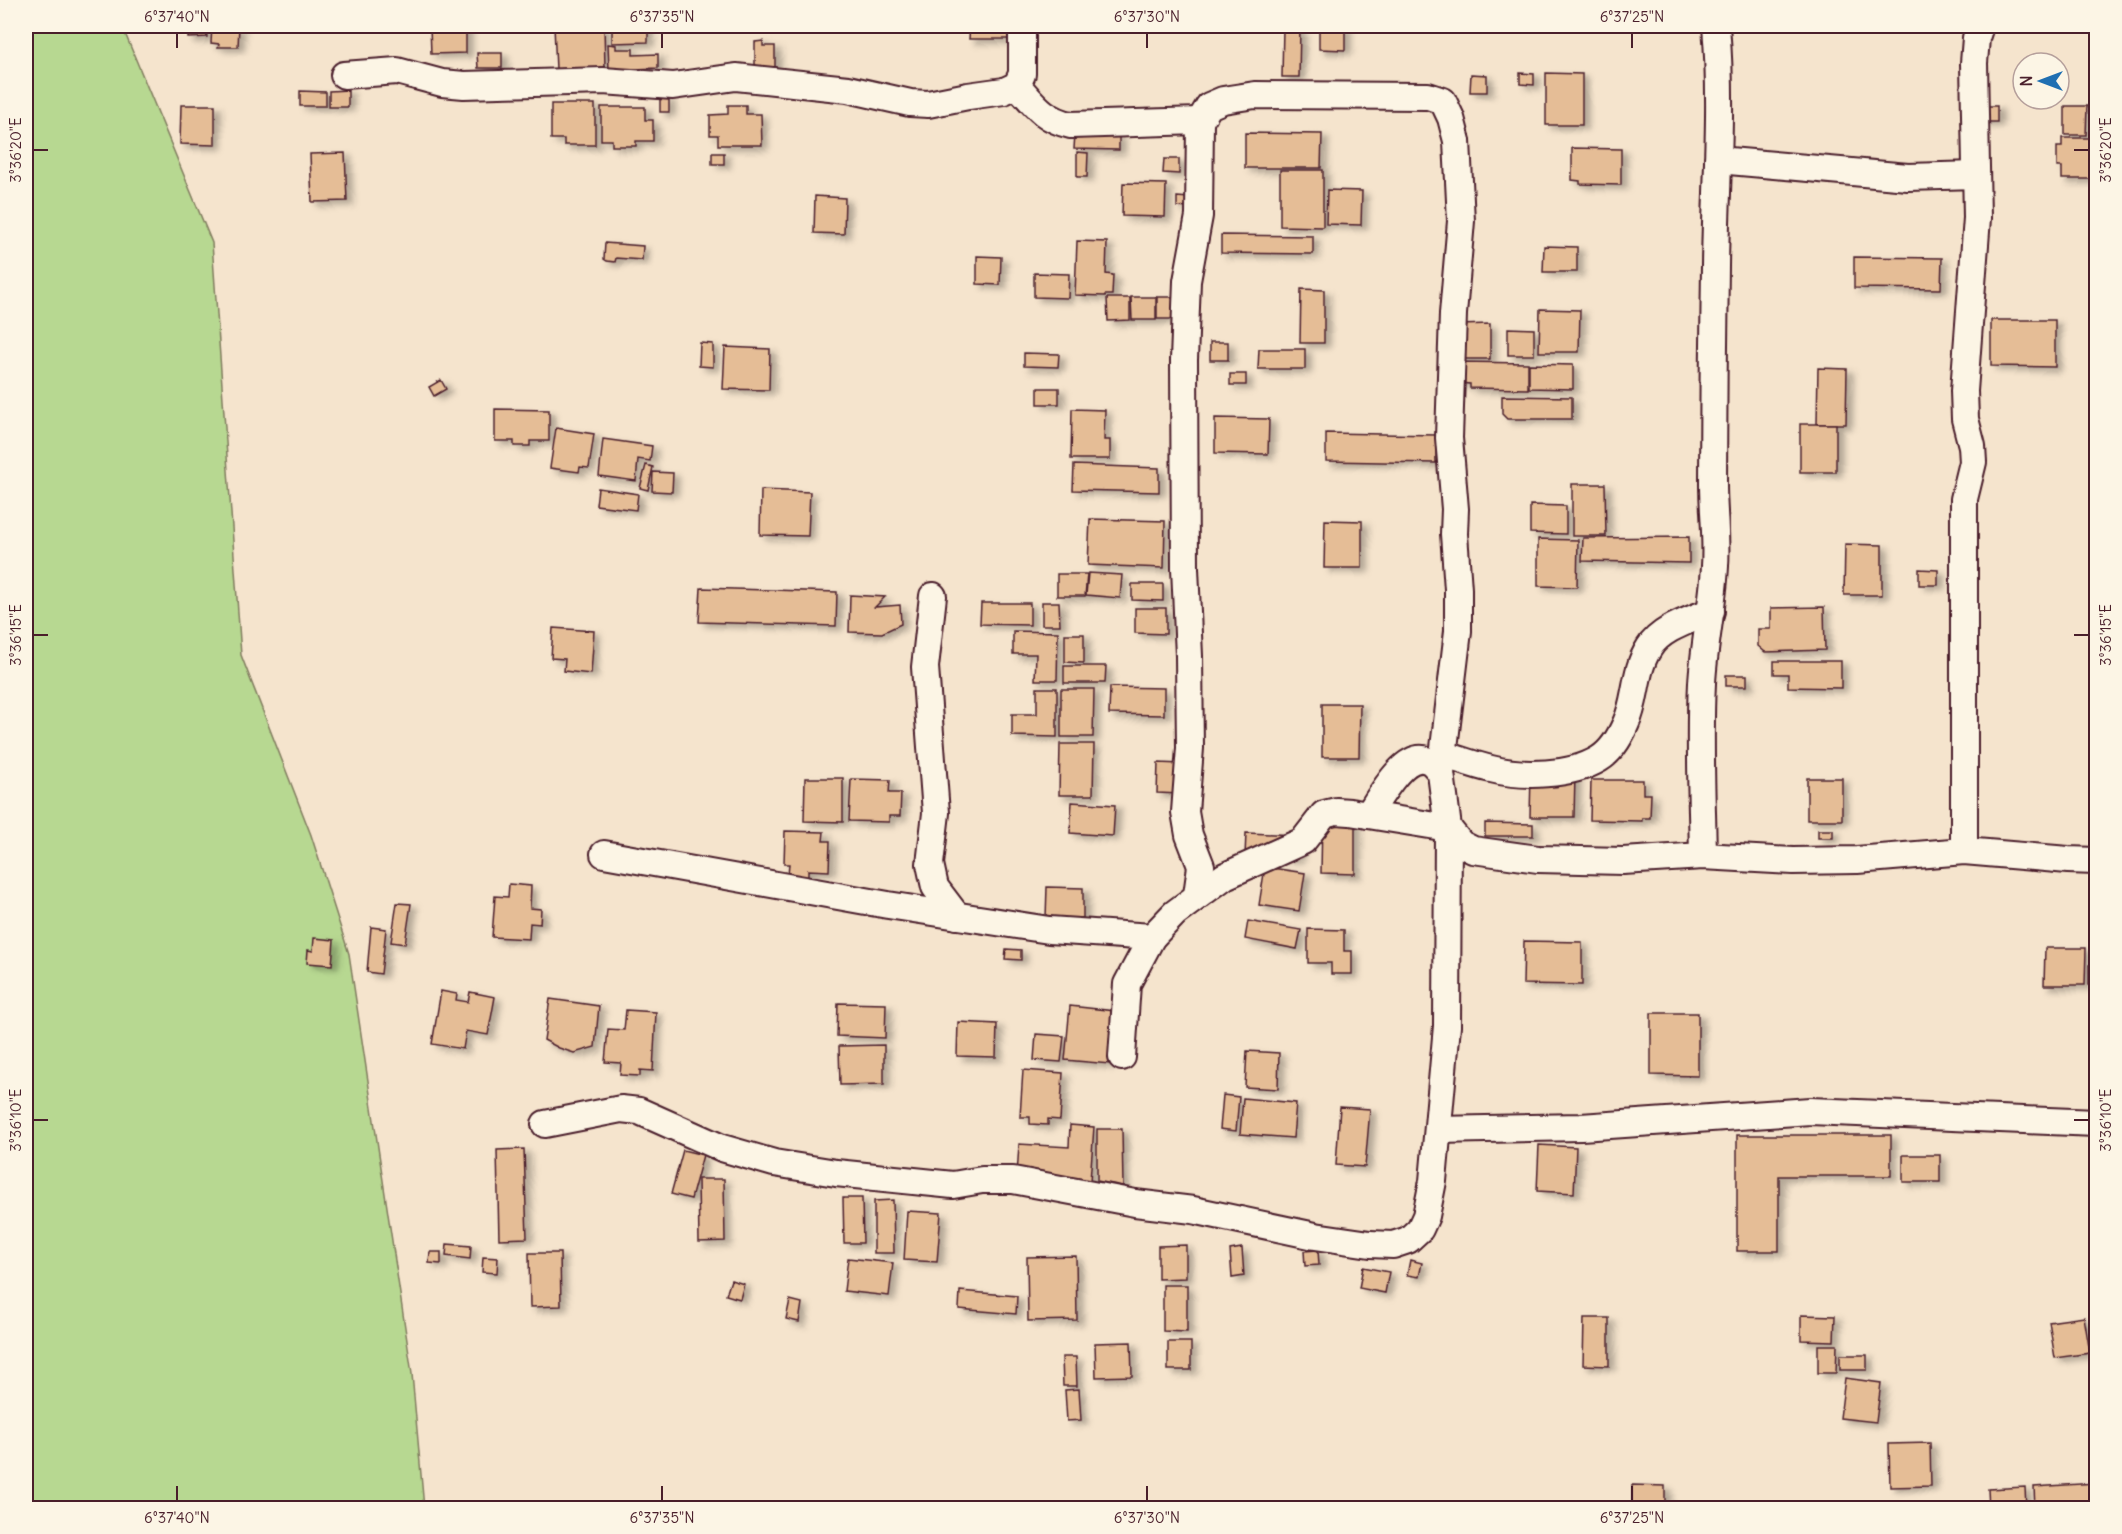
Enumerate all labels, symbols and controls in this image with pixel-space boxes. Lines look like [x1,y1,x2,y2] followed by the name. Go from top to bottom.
[144,7,210,26] text: 6°37'40"N
[629,7,695,26] text: 6°37'35"N
[1114,7,1180,26] text: 6°37'30"N
[1600,7,1664,26] text: 6°37'25"N
[2011,51,2071,111] north arrow
[2016,75,2036,87] text: N
[6,117,25,183] text: 3°36'20"E
[2096,117,2115,183] text: 3°36'20"E
[6,604,25,666] text: 3°36'15"E
[2096,604,2115,666] text: 3°36'15"E
[6,1088,25,1152] text: 3°36'10"E
[2096,1088,2115,1152] text: 3°36'10"E
[144,1508,210,1527] text: 6°37'40"N
[629,1508,695,1527] text: 6°37'35"N
[1114,1508,1180,1527] text: 6°37'30"N
[1600,1508,1664,1527] text: 6°37'25"N

